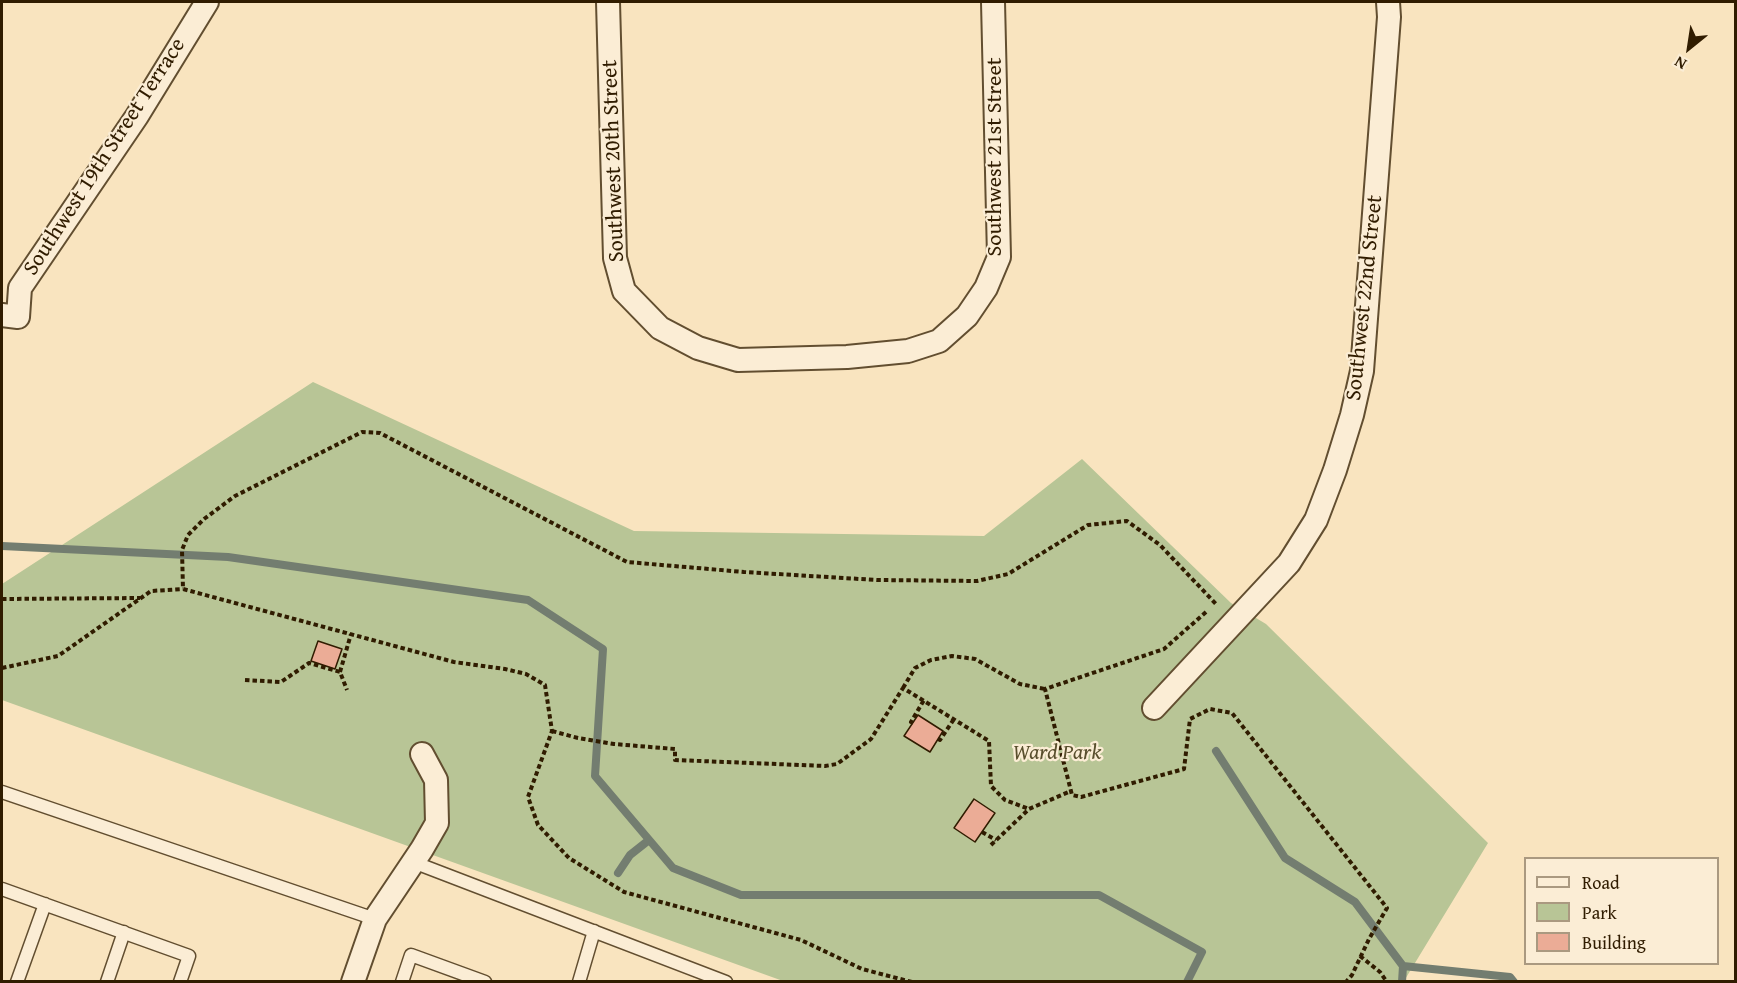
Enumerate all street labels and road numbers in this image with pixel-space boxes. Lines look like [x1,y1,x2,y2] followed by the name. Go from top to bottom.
[18,33,192,281] street label: Southwest 19th Street Terrace
[982,57,1008,257] street label: Southwest 21st Street
[597,59,631,263] street label: Southwest 20th Street
[1341,194,1389,402] street label: Southwest 22nd Street

